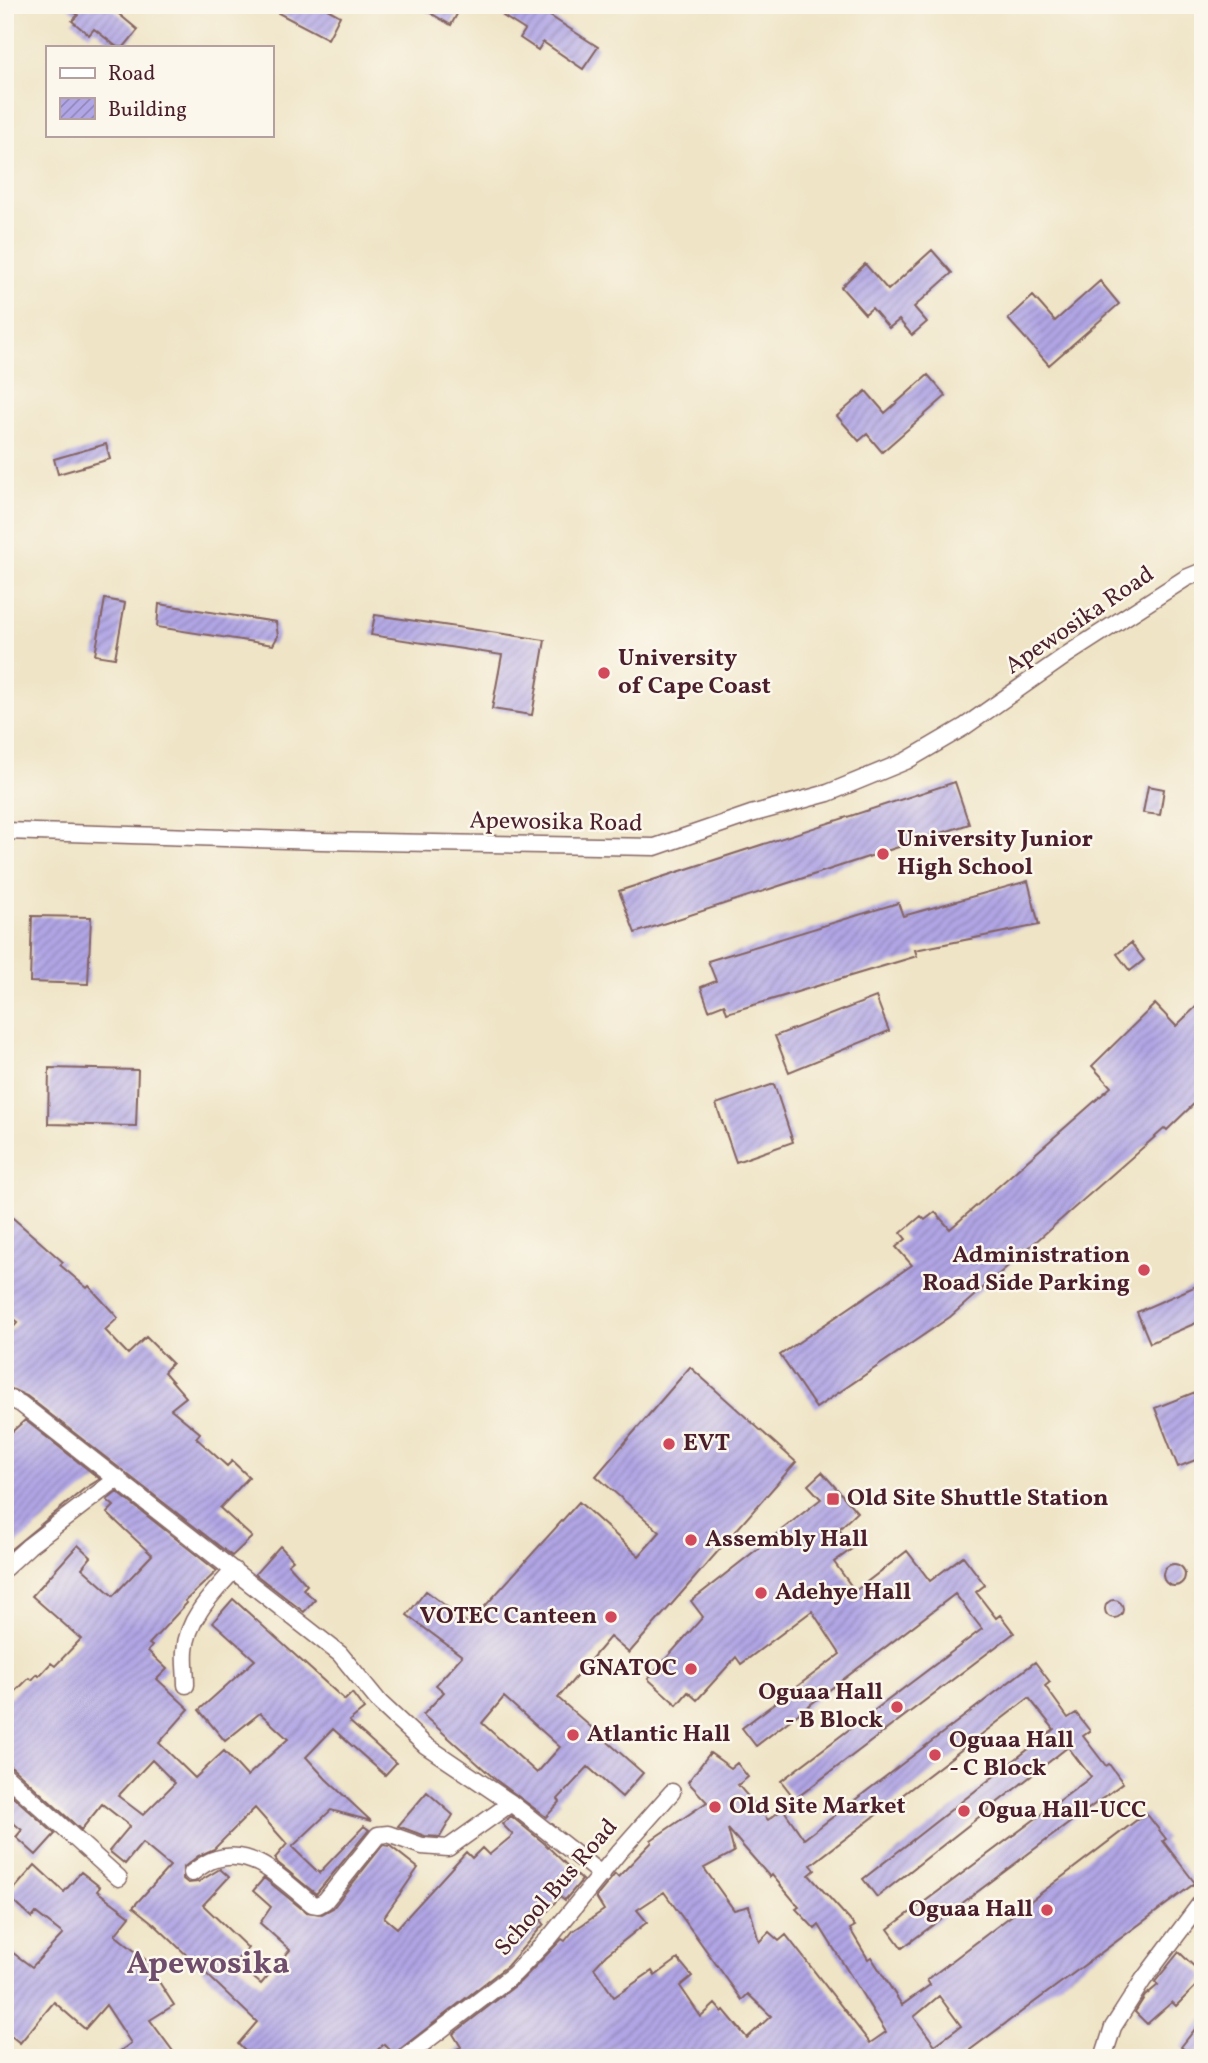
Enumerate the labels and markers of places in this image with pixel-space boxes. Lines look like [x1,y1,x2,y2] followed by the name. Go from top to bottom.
[618,642,771,704] place label: University of Cape Coast
[596,665,612,681] marker: University of Cape Coast
[897,823,1093,885] place label: University Junior High School
[875,846,891,862] marker: University Junior High School
[922,1239,1130,1301] place label: Administration Road Side Parking
[1136,1262,1152,1278] marker: Administration Road Side Parking
[683,1427,730,1461] place label: EVT
[661,1436,677,1452] marker: EVT
[847,1482,1109,1516] place label: Old Site Shuttle Station
[825,1491,841,1507] marker: Old Site Shuttle Station
[705,1523,868,1557] place label: Assembly Hall
[683,1532,699,1548] marker: Assembly Hall
[775,1576,911,1610] place label: Adehye Hall
[753,1585,769,1601] marker: Adehye Hall
[420,1600,597,1634] place label: VOTEC Canteen
[603,1609,619,1625] marker: VOTEC Canteen
[579,1652,677,1686] place label: GNATOC
[683,1661,699,1677] marker: GNATOC
[758,1676,883,1738] place label: Oguaa Hall - B Block
[889,1699,905,1715] marker: Oguaa Hall - B Block
[587,1718,731,1752] place label: Atlantic Hall
[949,1724,1074,1786] place label: Oguaa Hall - C Block
[565,1727,581,1743] marker: Atlantic Hall
[927,1747,943,1763] marker: Oguaa Hall - C Block
[729,1790,906,1824] place label: Old Site Market
[978,1794,1147,1828] place label: Ogua Hall-UCC
[707,1799,723,1815] marker: Old Site Market
[956,1803,972,1819] marker: Ogua Hall-UCC
[908,1893,1033,1927] place label: Oguaa Hall
[1039,1902,1055,1918] marker: Oguaa Hall

